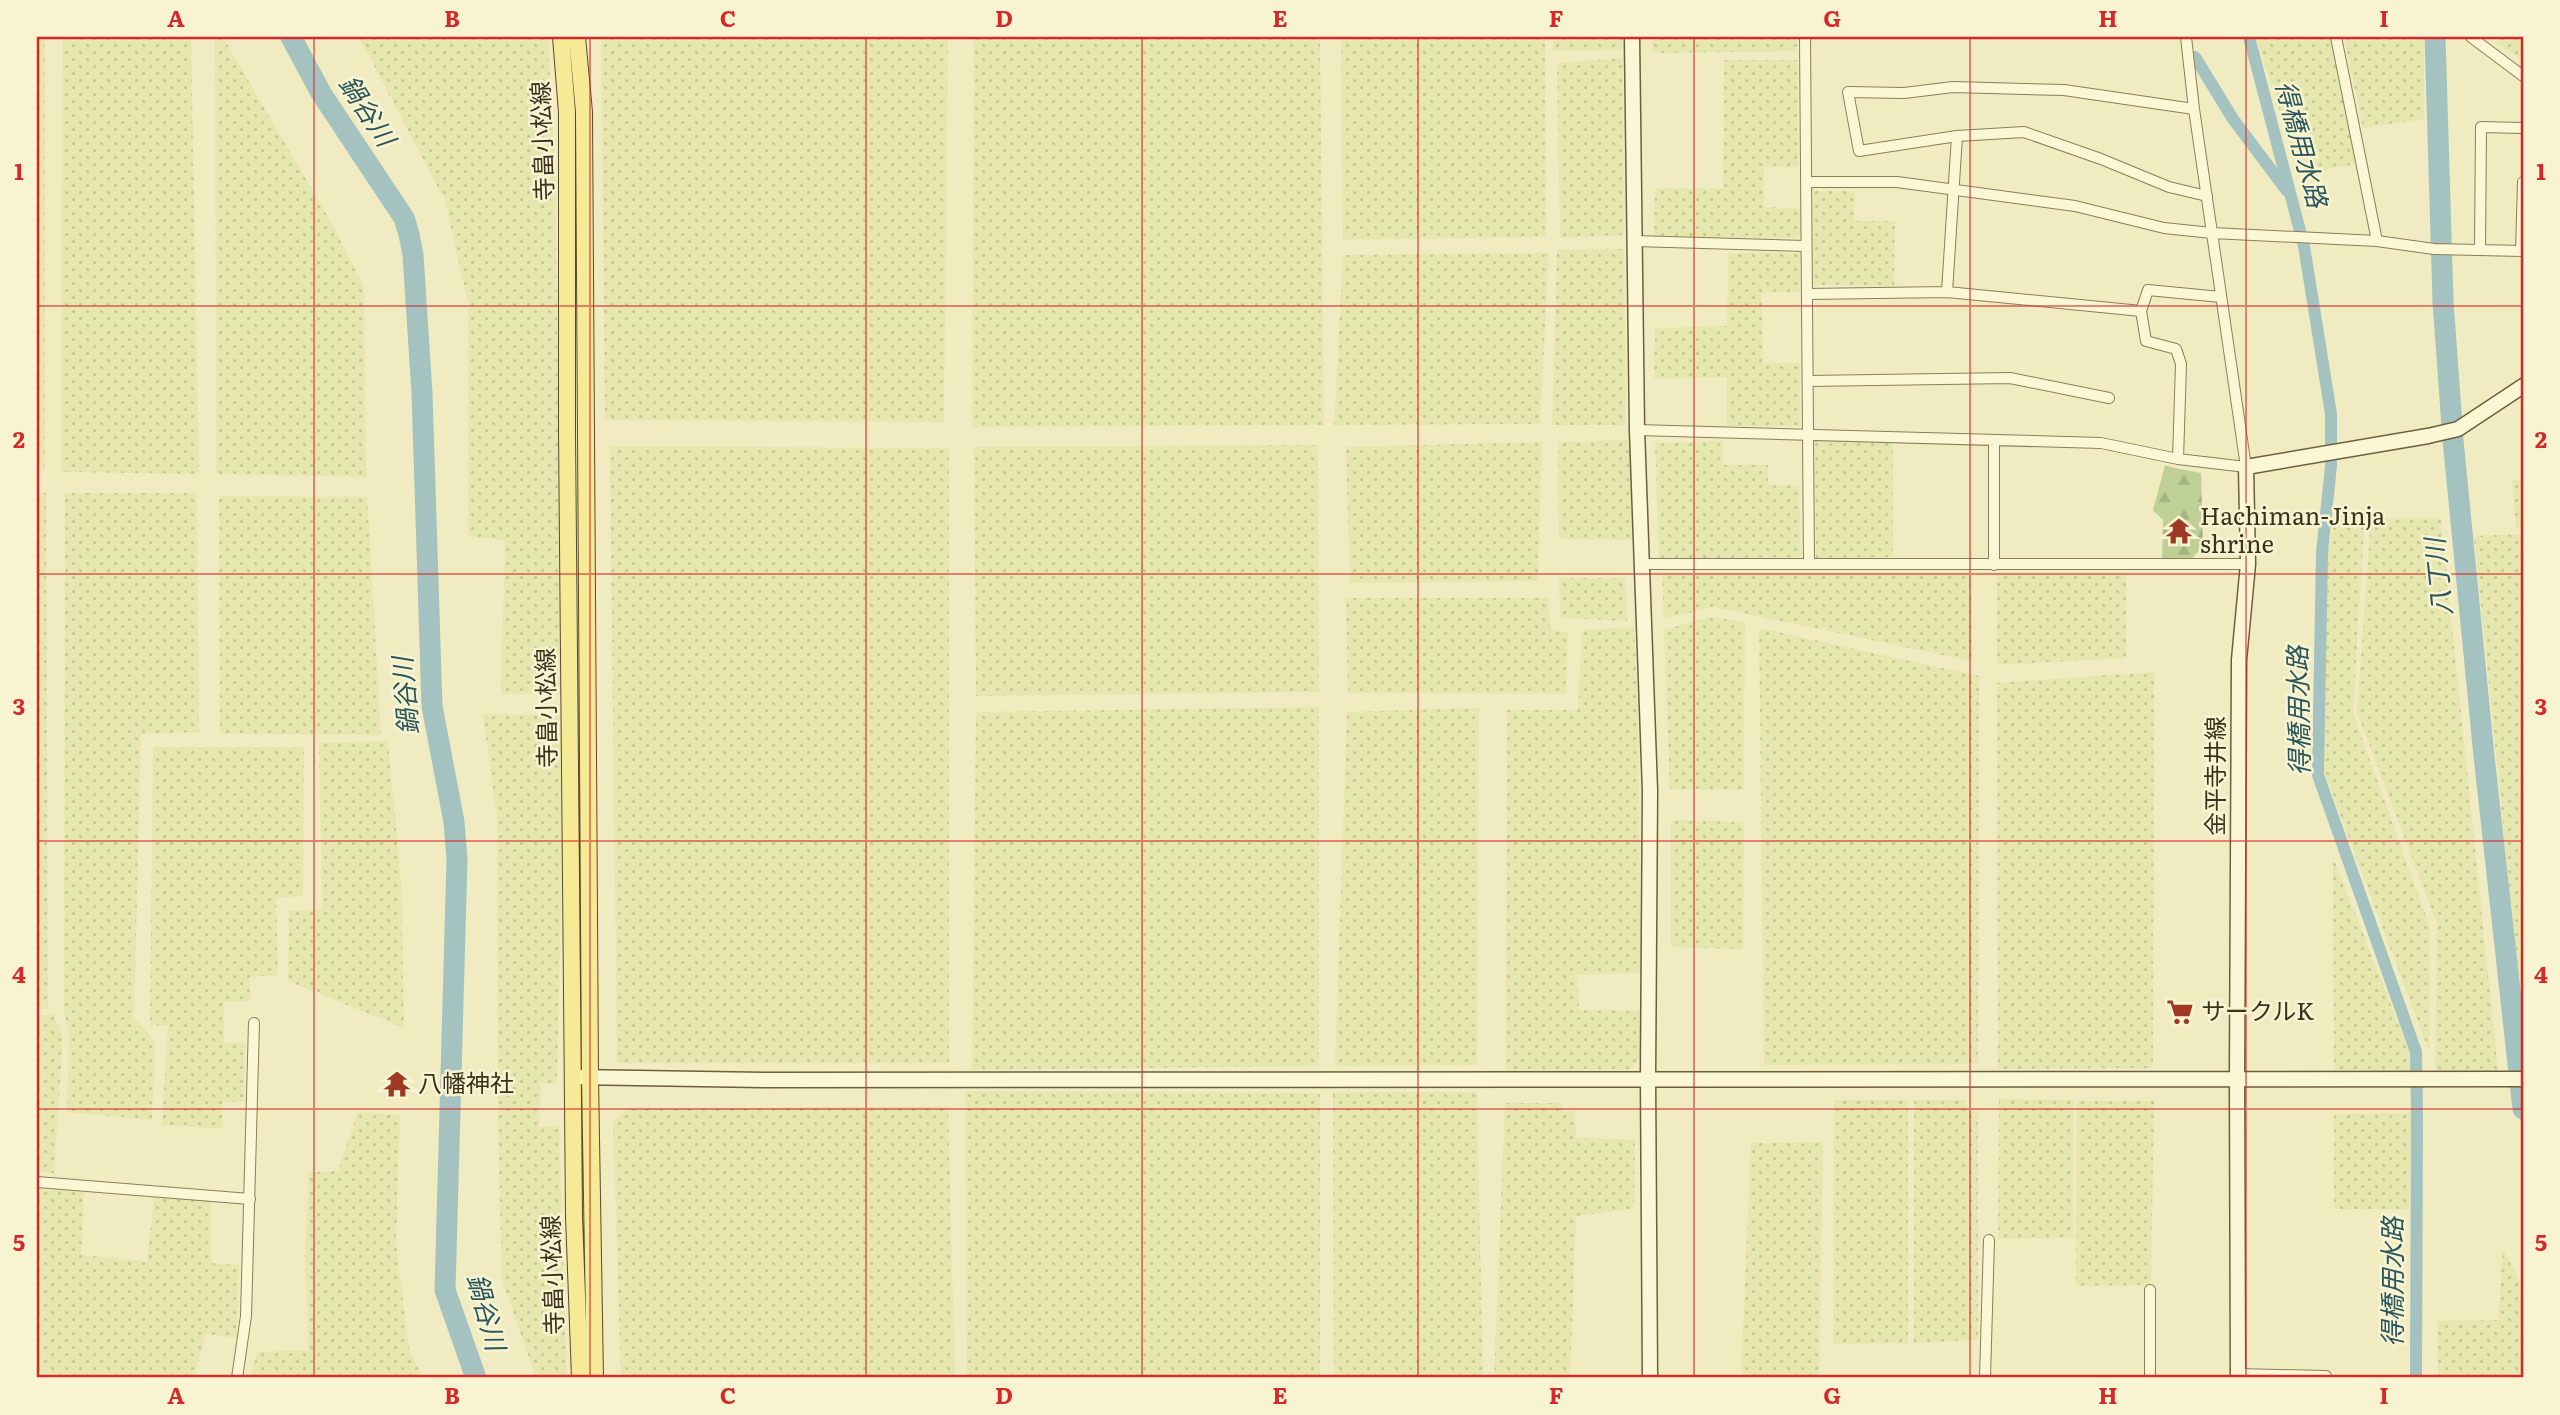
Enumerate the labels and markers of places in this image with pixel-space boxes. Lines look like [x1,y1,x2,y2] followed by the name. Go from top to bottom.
[2200,497,2385,560] place label: Hachiman-Jinja shrine
[2164,516,2194,546] temple icon: Hachiman-Jinja shrine
[2201,992,2314,1027] place label: サークルK
[2165,997,2195,1027] supermarket icon: サークルK
[418,1064,514,1099] place label: 八幡神社
[382,1069,412,1099] temple icon: 八幡神社

